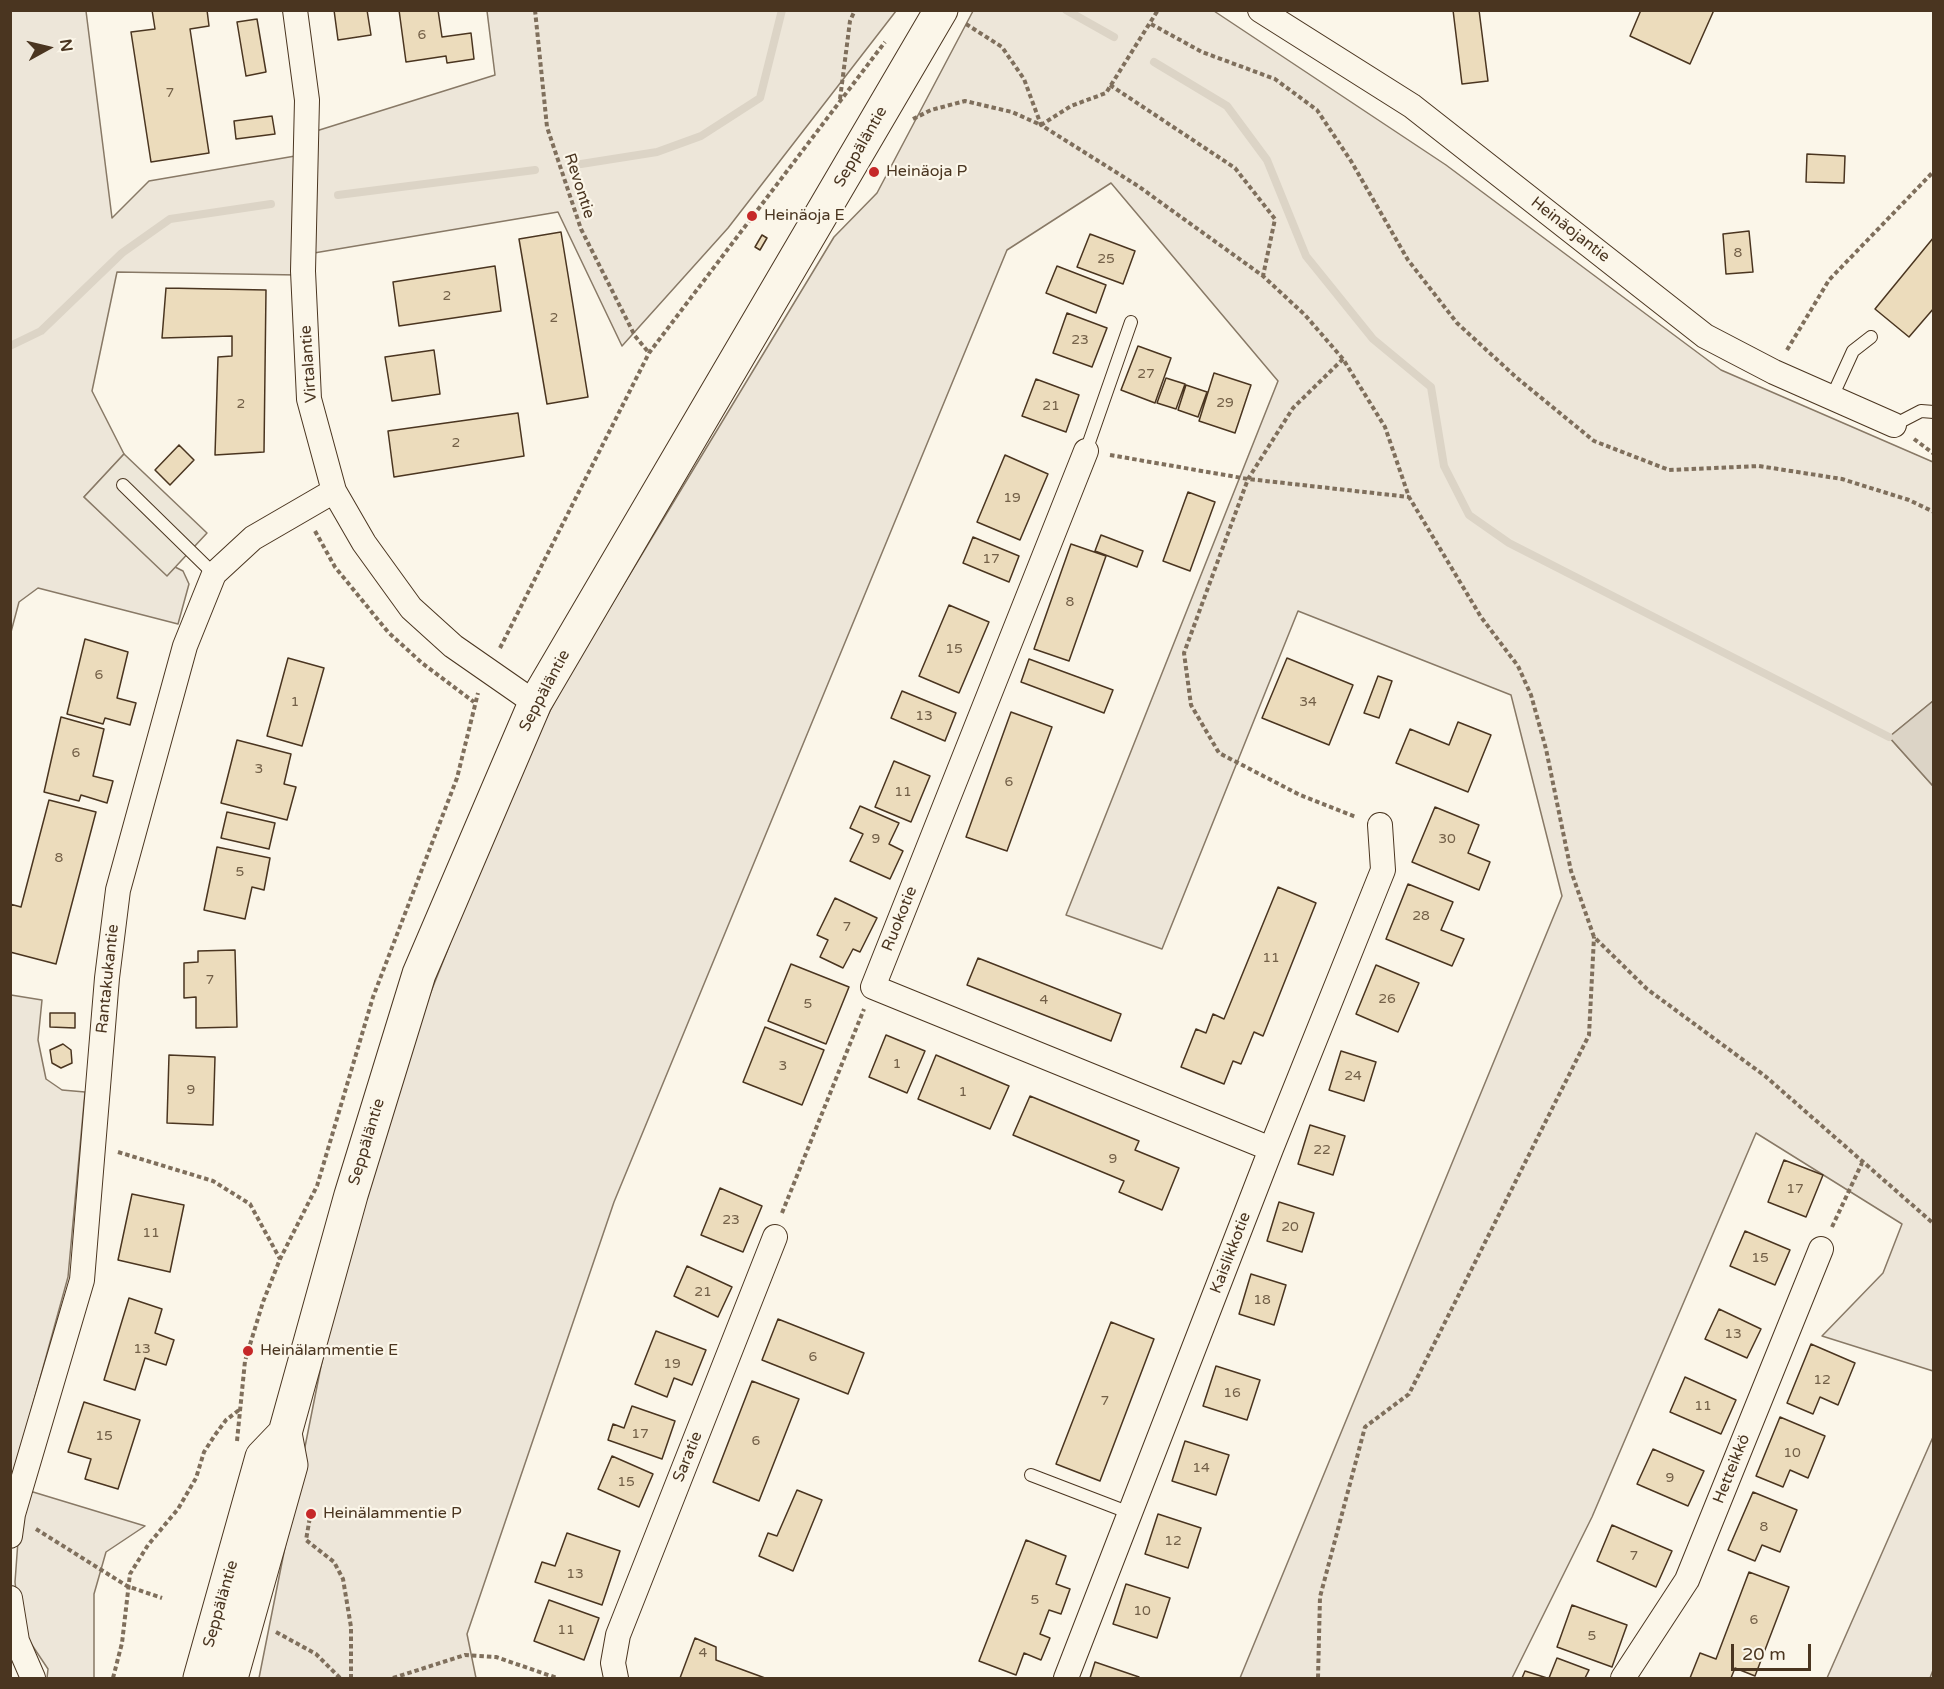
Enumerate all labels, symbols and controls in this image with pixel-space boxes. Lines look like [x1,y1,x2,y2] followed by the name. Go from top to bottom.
[18,18,78,78] north arrow
[418,27,426,43] house number: 6
[55,38,77,53] text: N
[166,85,174,101] house number: 7
[830,103,892,191] street label: Seppäläntie
[559,151,599,221] street label: Revontie
[886,162,967,182] place label: Heinäoja P
[867,165,881,179] marker: Heinäoja P
[1527,193,1613,267] street label: Heinäojantie
[764,206,845,226] place label: Heinäoja E
[745,209,759,223] marker: Heinäoja E
[1734,245,1742,261] house number: 8
[1097,251,1115,267] house number: 25
[443,288,451,304] house number: 2
[550,310,558,326] house number: 2
[297,325,321,403] street label: Virtalantie
[1071,332,1089,348] house number: 23
[1137,366,1155,382] house number: 27
[1216,395,1234,411] house number: 29
[237,396,245,412] house number: 2
[1042,398,1060,414] house number: 21
[452,435,460,451] house number: 2
[1003,490,1021,506] house number: 19
[982,551,1000,567] house number: 17
[1066,594,1074,610] house number: 8
[945,641,963,657] house number: 15
[515,647,575,735] street label: Seppäläntie
[95,667,103,683] house number: 6
[291,694,299,710] house number: 1
[1299,694,1317,710] house number: 34
[915,708,933,724] house number: 13
[72,745,80,761] house number: 6
[255,761,263,777] house number: 3
[1005,774,1013,790] house number: 6
[894,784,912,800] house number: 11
[872,831,880,847] house number: 9
[1438,831,1456,847] house number: 30
[55,850,63,866] house number: 8
[236,864,244,880] house number: 5
[878,884,922,954] street label: Ruokotie
[1412,908,1430,924] house number: 28
[843,919,851,935] house number: 7
[93,923,123,1035] street label: Rantakukantie
[1262,950,1280,966] house number: 11
[206,972,214,988] house number: 7
[1378,991,1396,1007] house number: 26
[1040,992,1048,1008] house number: 4
[804,996,812,1012] house number: 5
[893,1056,901,1072] house number: 1
[779,1058,787,1074] house number: 3
[1344,1068,1362,1084] house number: 24
[187,1082,195,1098] house number: 9
[959,1084,967,1100] house number: 1
[345,1096,389,1188] street label: Seppäläntie
[1313,1142,1331,1158] house number: 22
[1109,1151,1117,1167] house number: 9
[1786,1181,1804,1197] house number: 17
[1207,1210,1255,1296] street label: Kaislikkotie
[722,1212,740,1228] house number: 23
[1281,1219,1299,1235] house number: 20
[142,1225,160,1241] house number: 11
[1751,1250,1769,1266] house number: 15
[694,1284,712,1300] house number: 21
[1253,1292,1271,1308] house number: 18
[1724,1326,1742,1342] house number: 13
[133,1341,151,1357] house number: 13
[260,1341,398,1361] place label: Heinälammentie E
[241,1344,255,1358] marker: Heinälammentie E
[809,1349,817,1365] house number: 6
[663,1356,681,1372] house number: 19
[1813,1372,1831,1388] house number: 12
[1223,1385,1241,1401] house number: 16
[1101,1393,1109,1409] house number: 7
[1694,1398,1712,1414] house number: 11
[631,1426,649,1442] house number: 17
[95,1428,113,1444] house number: 15
[669,1429,707,1485] street label: Saratie
[1709,1432,1755,1506] street label: Hetteikkö
[752,1433,760,1449] house number: 6
[1783,1445,1801,1461] house number: 10
[1192,1460,1210,1476] house number: 14
[1666,1470,1674,1486] house number: 9
[617,1474,635,1490] house number: 15
[323,1504,462,1524] place label: Heinälammentie P
[304,1507,318,1521] marker: Heinälammentie P
[1760,1519,1768,1535] house number: 8
[1164,1533,1182,1549] house number: 12
[1630,1548,1638,1564] house number: 7
[199,1558,243,1650] street label: Seppäläntie
[566,1566,584,1582] house number: 13
[1031,1592,1039,1608] house number: 5
[1133,1603,1151,1619] house number: 10
[1750,1612,1758,1628] house number: 6
[557,1622,575,1638] house number: 11
[1588,1628,1596,1644] house number: 5
[1734,1632,1814,1670] scale bar
[1742,1643,1786,1665] text: 20 m
[699,1645,707,1661] house number: 4

